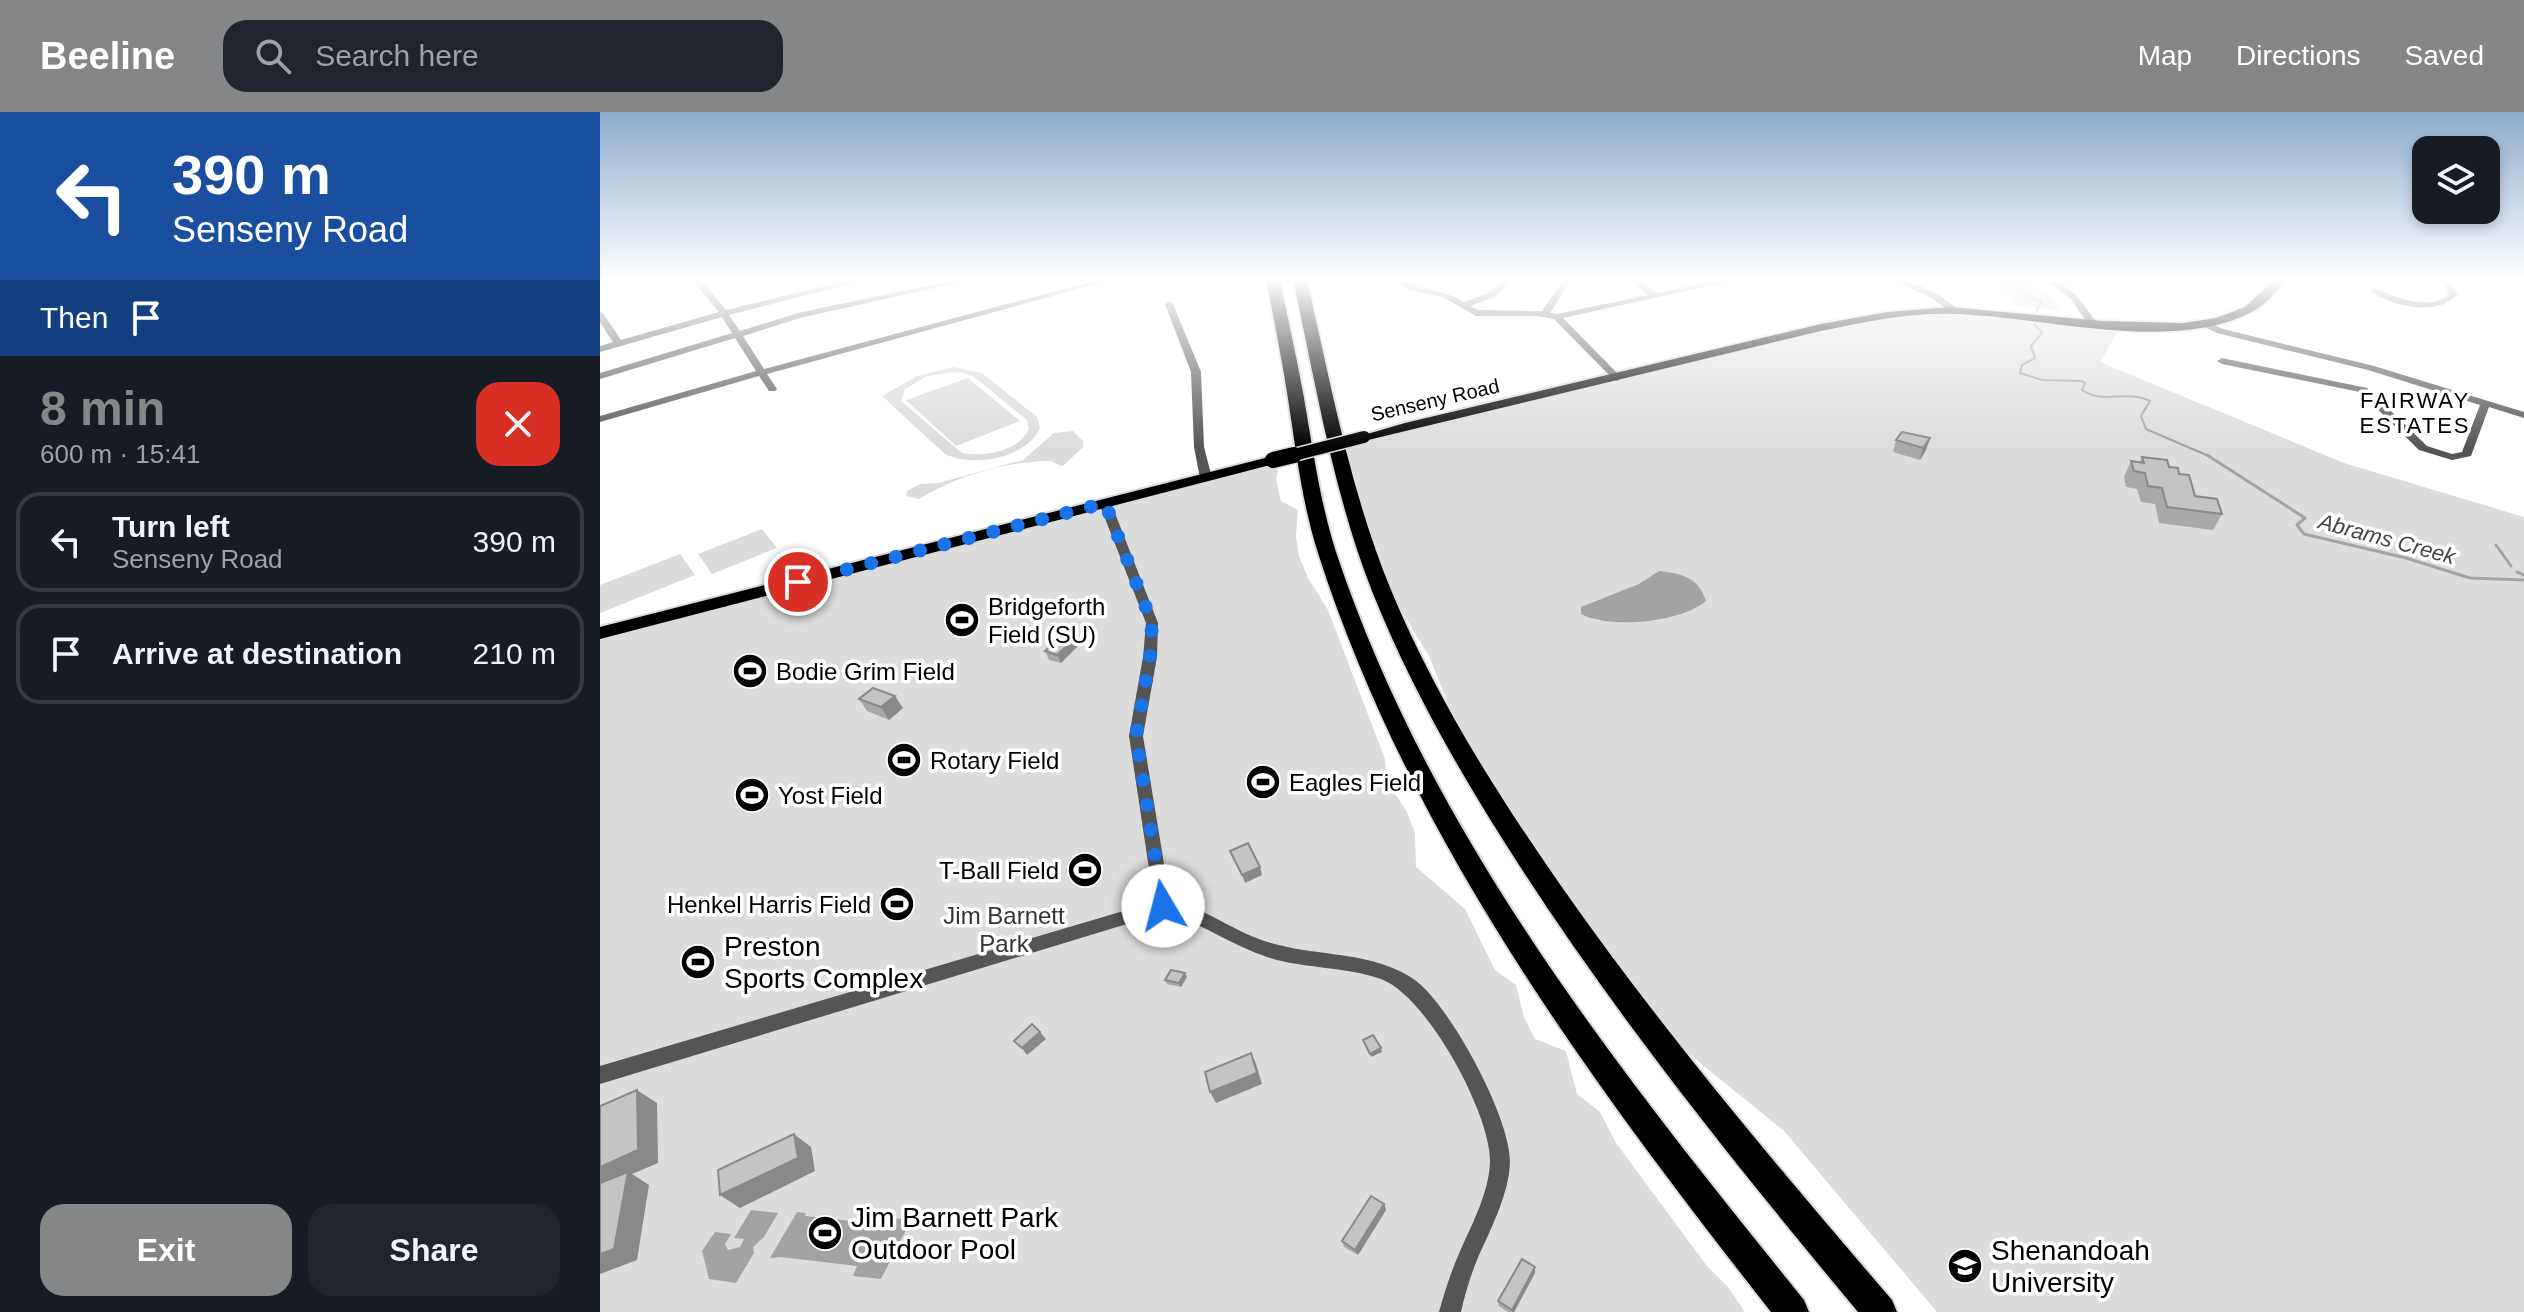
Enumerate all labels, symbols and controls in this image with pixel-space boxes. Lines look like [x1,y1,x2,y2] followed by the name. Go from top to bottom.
[223,20,783,92] search box
[251,34,295,78] icon: search
[40,35,175,77] text: Beeline
[315,39,479,72] text: Search here
[2138,40,2192,71] text: Map
[2236,40,2361,71] text: Directions
[2405,40,2484,71] text: Saved
[2412,136,2500,224] map controls
[2412,136,2500,224] button: layers
[172,143,331,206] text: 390 m
[40,144,144,248] icon: left
[172,209,408,250] text: Senseny Road
[124,296,168,340] icon: arrive
[40,301,108,334] text: Then
[1369,375,1501,425] street label: Senseny Road
[40,382,165,435] text: 8 min
[476,382,560,466] button: close
[2360,388,2470,438] district label: FAIRWAY ESTATES
[40,439,200,469] text: 600 m · 15:41
[2314,508,2459,570] water label: Abrams Creek
[112,510,230,543] text: Turn left
[44,520,88,564] icon: left
[473,525,556,558] text: 390 m
[112,544,283,574] text: Senseny Road
[764,548,832,616] pin
[776,560,820,604] icon: arrive
[988,593,1105,648] place label: Bridgeforth Field (SU)
[943,601,981,639] sports icon: Bridgeforth Field (SU)
[44,632,88,676] icon: arrive
[112,637,402,670] text: Arrive at destination
[473,637,556,670] text: 210 m
[731,652,769,690] sports icon: Bodie Grim Field
[776,658,955,685] place label: Bodie Grim Field
[885,741,923,779] sports icon: Rotary Field
[930,747,1059,774] place label: Rotary Field
[1244,763,1282,801] sports icon: Eagles Field
[1289,769,1421,796] place label: Eagles Field
[733,776,771,814] sports icon: Yost Field
[778,782,883,809] place label: Yost Field
[1066,851,1104,889] sports icon: T-Ball Field
[939,857,1059,884] place label: T-Ball Field
[1121,864,1205,948] position arrow
[878,885,916,923] sports icon: Henkel Harris Field
[667,891,871,918] place label: Henkel Harris Field
[943,902,1065,957] park label: Jim Barnett Park
[724,931,923,994] place label: Preston Sports Complex
[679,943,717,981] sports icon: Preston Sports Complex
[851,1202,1059,1265] place label: Jim Barnett Park Outdoor Pool
[40,1204,292,1296] button: Exit
[308,1204,560,1296] button: Share
[806,1214,844,1252] sports icon: Jim Barnett Park Outdoor Pool
[1991,1235,2150,1298] place label: Shenandoah University
[1946,1247,1984,1285] school or university icon: Shenandoah University

